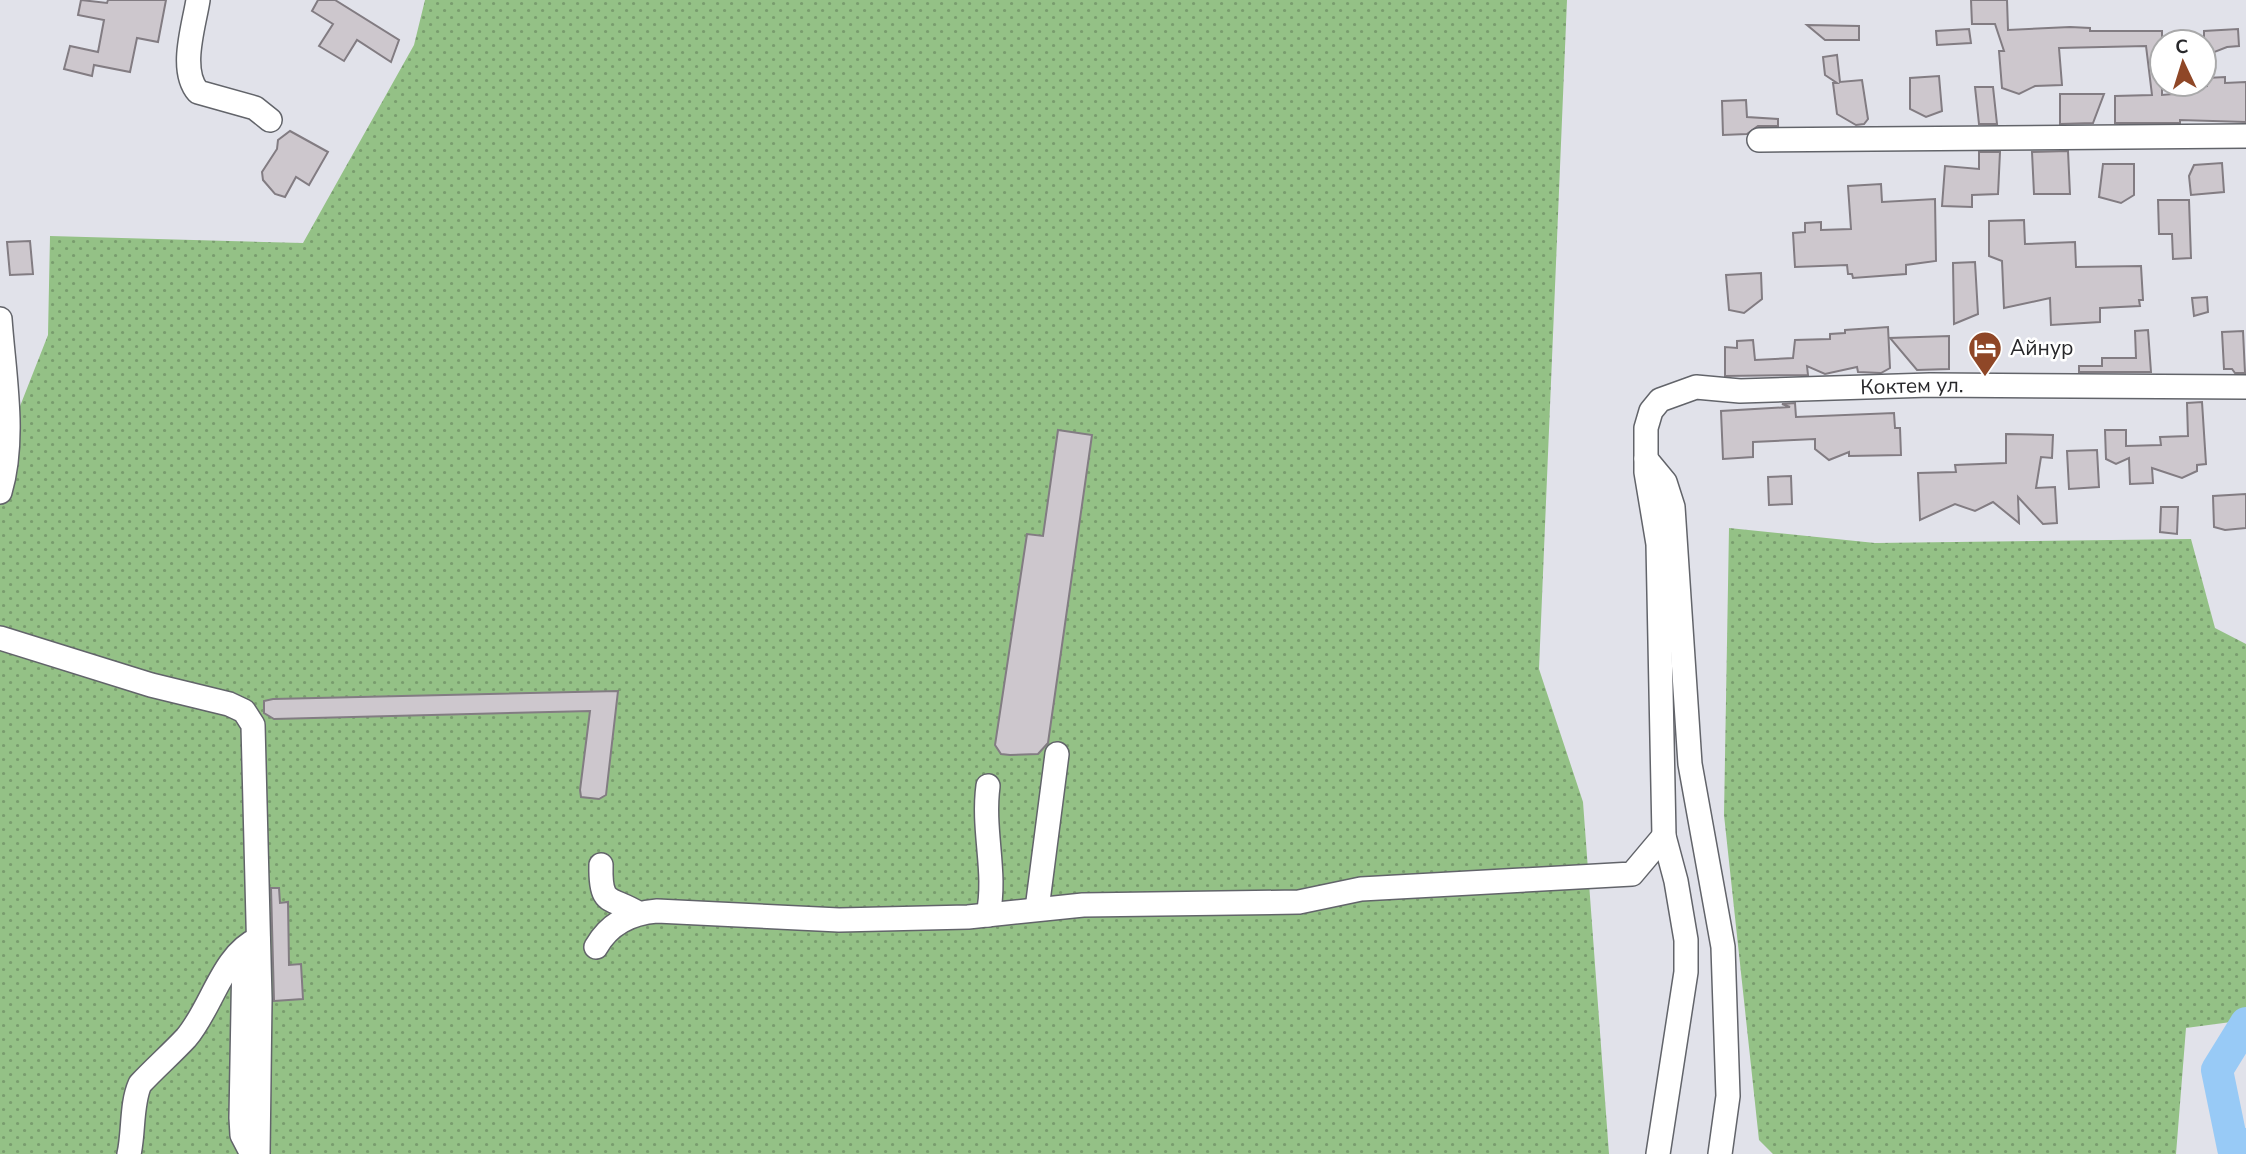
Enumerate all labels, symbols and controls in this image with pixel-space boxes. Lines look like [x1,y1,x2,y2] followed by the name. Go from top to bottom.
[2148,28,2218,98] north arrow
[2175,34,2189,60] text: С
[1966,329,2004,378] hotel icon: Айнур
[2010,334,2073,362] place label: Айнур
[1860,371,1964,401] street label: Коктем ул.

